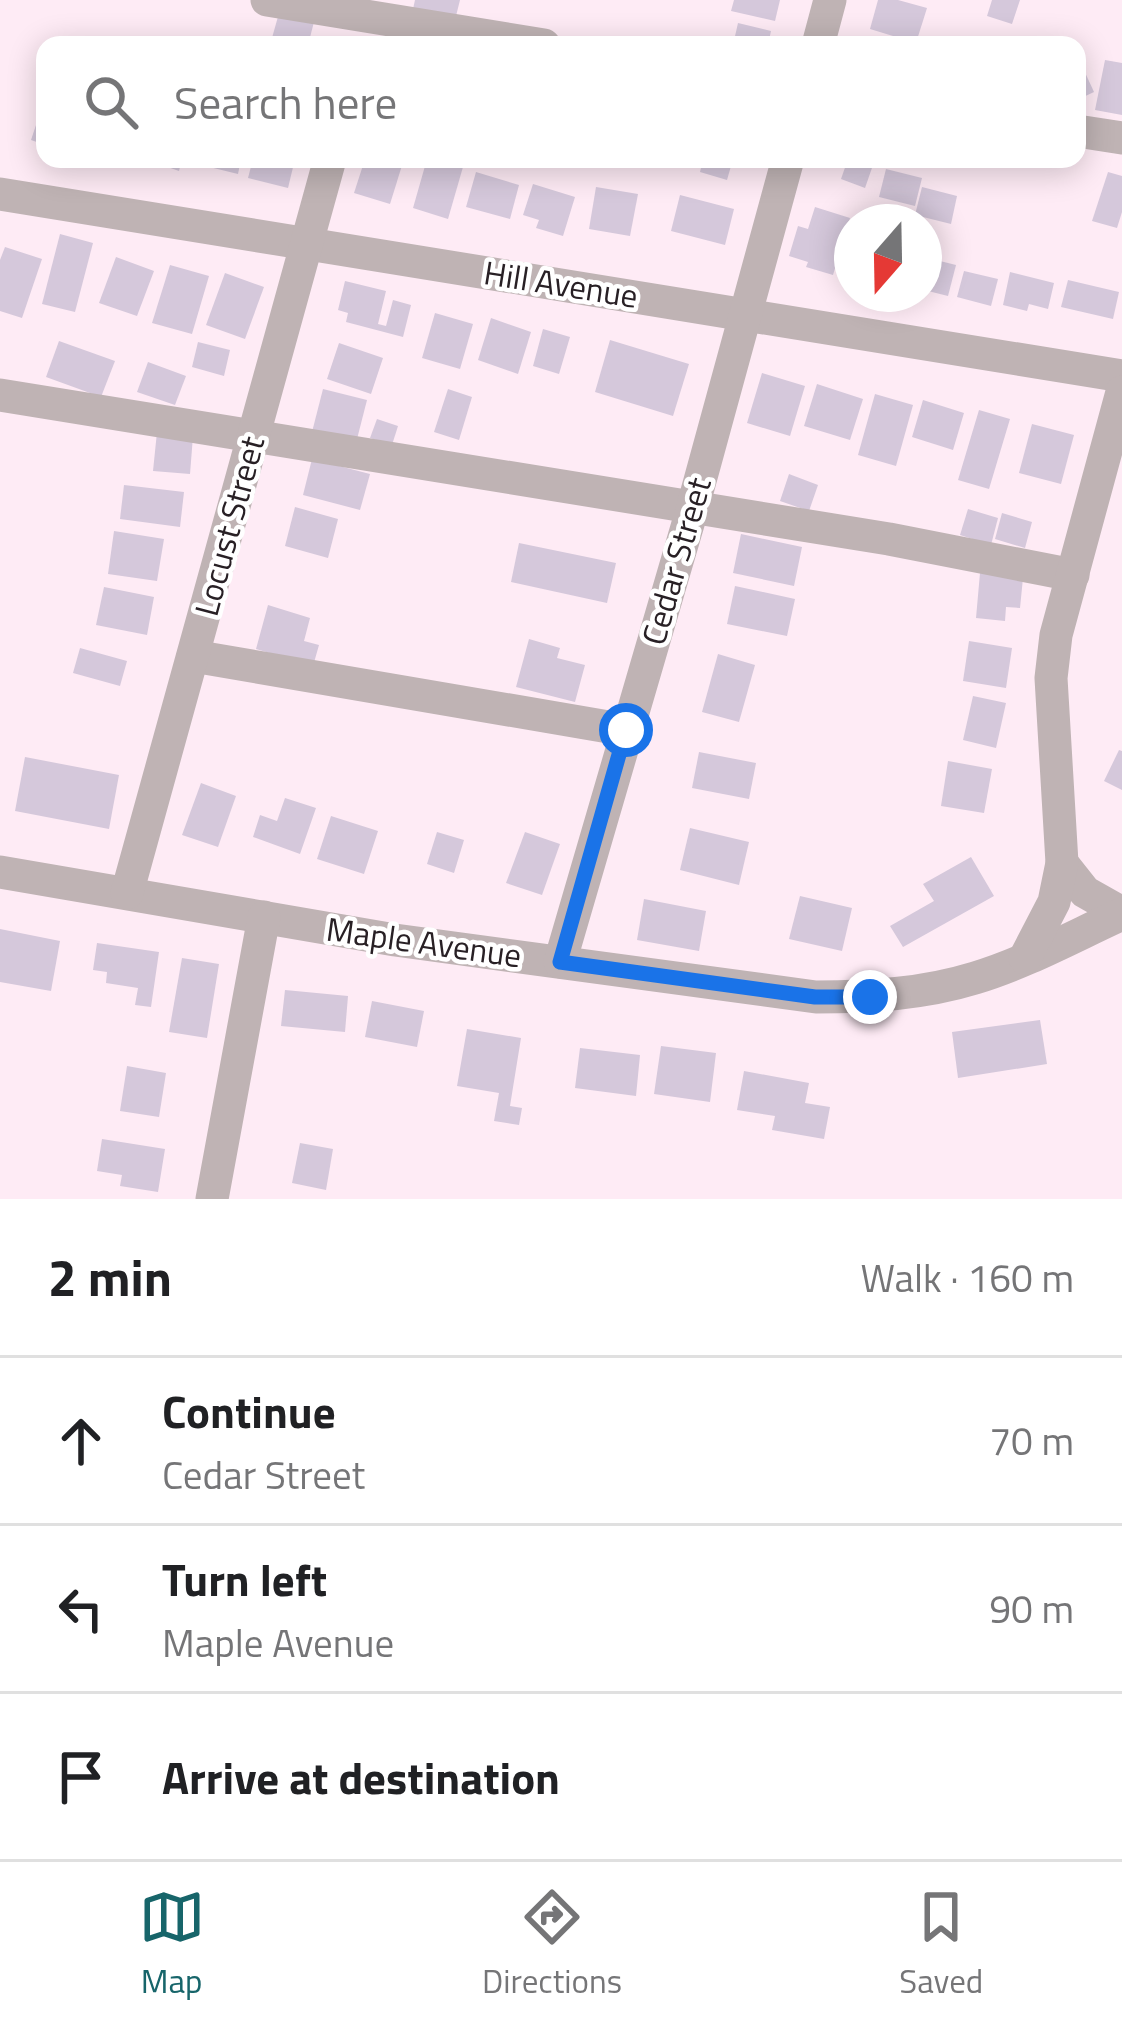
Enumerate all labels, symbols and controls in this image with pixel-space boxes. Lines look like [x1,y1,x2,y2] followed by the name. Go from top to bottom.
[36,36,1086,168] search box
[174,68,397,136] text: Search here
[78,69,144,135] icon: search
[834,204,942,312] north arrow
[480,247,642,321] street label: Hill Avenue
[181,430,277,621] street label: Locust Street
[628,471,724,651] street label: Cedar Street
[599,703,653,757] route start
[323,904,525,980] street label: Maple Avenue
[843,970,897,1024] route end
[48,1238,172,1316] text: 2 min
[860,1248,1074,1307] text: Walk · 160 m
[162,1377,336,1445] text: Continue
[48,1408,114,1474] icon: ahead
[989,1411,1074,1470] text: 70 m
[162,1445,365,1504] text: Cedar Street
[162,1545,327,1613] text: Turn left
[48,1576,114,1642] icon: left
[989,1579,1074,1638] text: 90 m
[162,1613,394,1672] text: Maple Avenue
[162,1743,560,1811] text: Arrive at destination
[48,1744,114,1810] icon: arrive
[139,1884,205,2006] tab: Map
[482,1884,622,2006] tab: Directions
[899,1884,983,2006] tab: Saved

